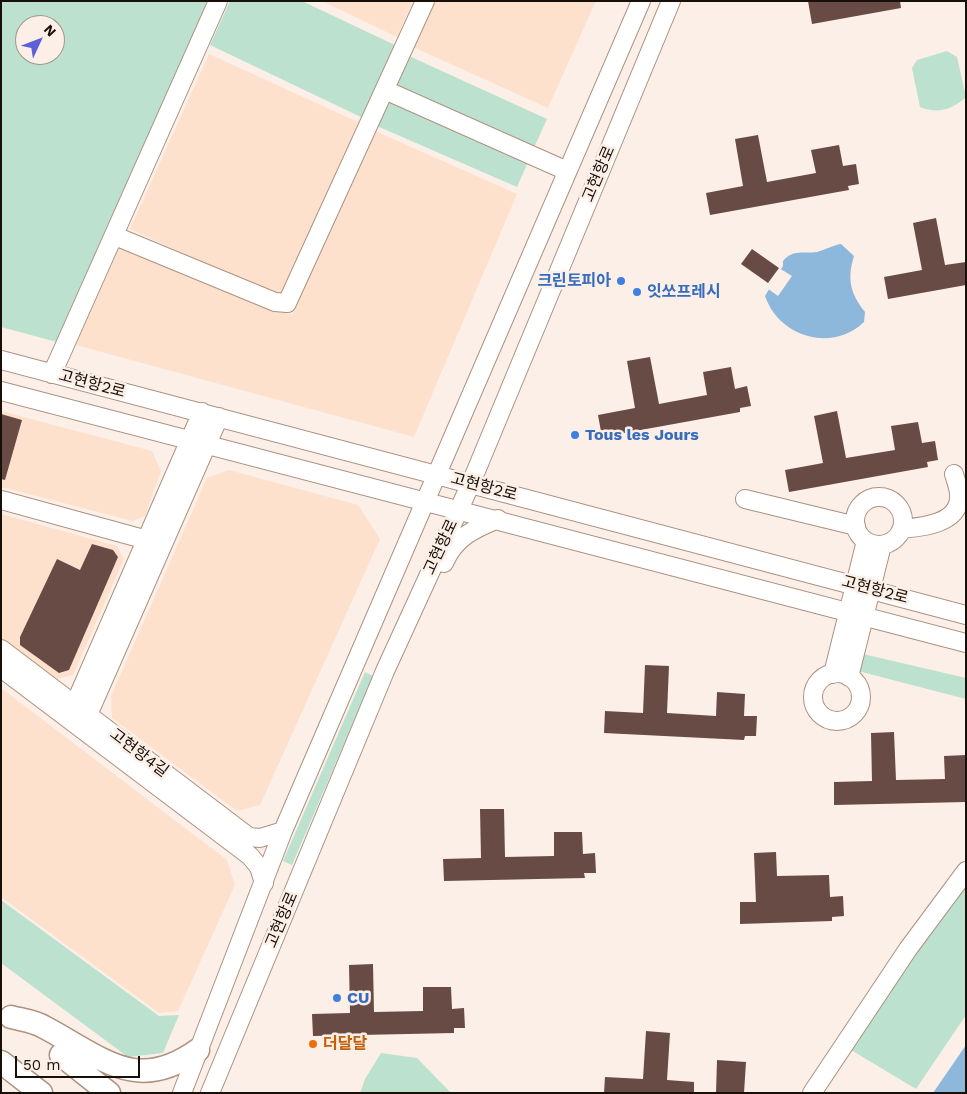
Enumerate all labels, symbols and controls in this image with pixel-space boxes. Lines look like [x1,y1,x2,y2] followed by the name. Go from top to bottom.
[15,15,65,65] north arrow
[41,21,60,40] text: N
[579,143,619,205] street label: 고현항로
[537,271,611,291] place label: 크린토피아
[615,275,627,287] marker: 크린토피아
[647,282,721,302] place label: 잇쏘프레시
[631,286,643,298] marker: 잇쏘프레시
[57,366,127,402] street label: 고현항2로
[585,425,699,445] place label: Tous les Jours
[569,429,581,441] marker: Tous les Jours
[449,469,519,505] street label: 고현항2로
[420,516,462,578] street label: 고현항로
[840,572,910,608] street label: 고현항2로
[106,725,172,781] street label: 고현항4길
[262,889,302,951] street label: 고현항로
[347,988,369,1008] place label: CU
[331,992,343,1004] marker: CU
[323,1034,367,1054] place label: 더달달
[307,1038,319,1050] marker: 더달달
[18,1046,142,1078] scale bar
[23,1056,60,1074] text: 50 m

